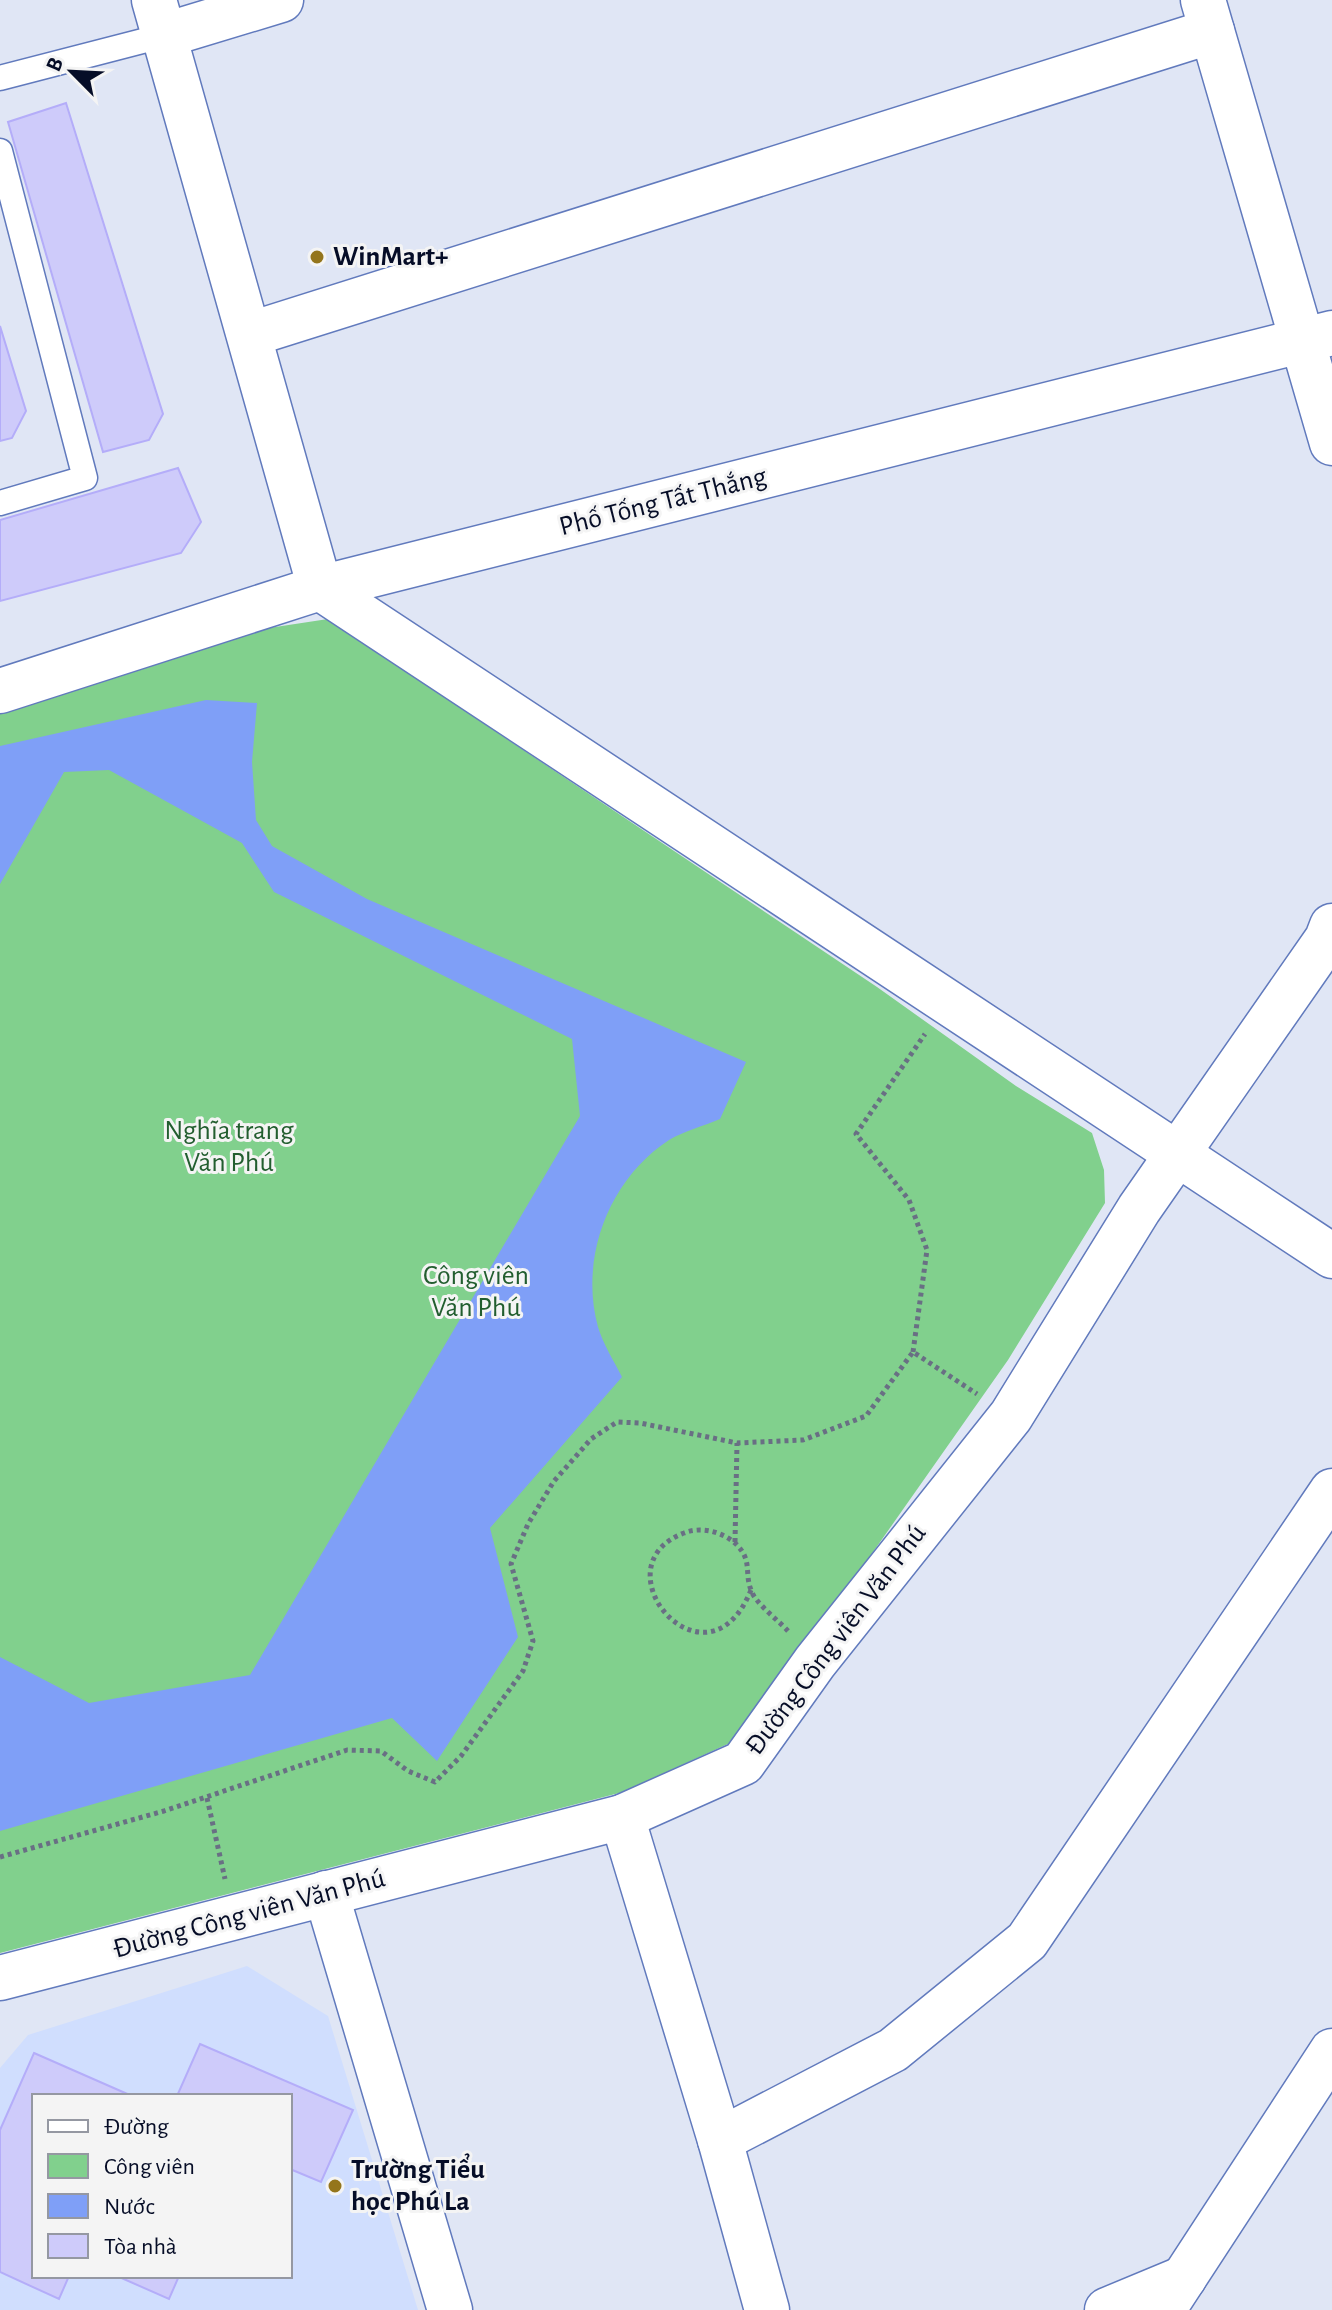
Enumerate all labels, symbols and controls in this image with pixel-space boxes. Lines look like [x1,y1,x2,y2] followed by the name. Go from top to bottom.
[32,32,112,112] north arrow
[42,54,67,75] text: B
[333,243,449,271] place label: WinMart+
[308,248,326,266] marker: WinMart+
[556,463,770,541] street label: Phố Tống Tất Thắng
[164,1117,294,1177] park label: Nghĩa trang Văn Phú
[423,1262,529,1322] park label: Công viên Văn Phú
[740,1520,932,1760] street label: Đường Công viên Văn Phú
[110,1864,388,1964] street label: Đường Công viên Văn Phú
[32,2094,292,2278] legend
[104,2115,169,2139] text: Đường
[351,2153,485,2216] place label: Trường Tiểu học Phú La
[104,2155,195,2179] text: Công viên
[326,2177,344,2195] marker: Trường Tiểu học Phú La
[104,2195,155,2219] text: Nước
[104,2235,177,2259] text: Tòa nhà

